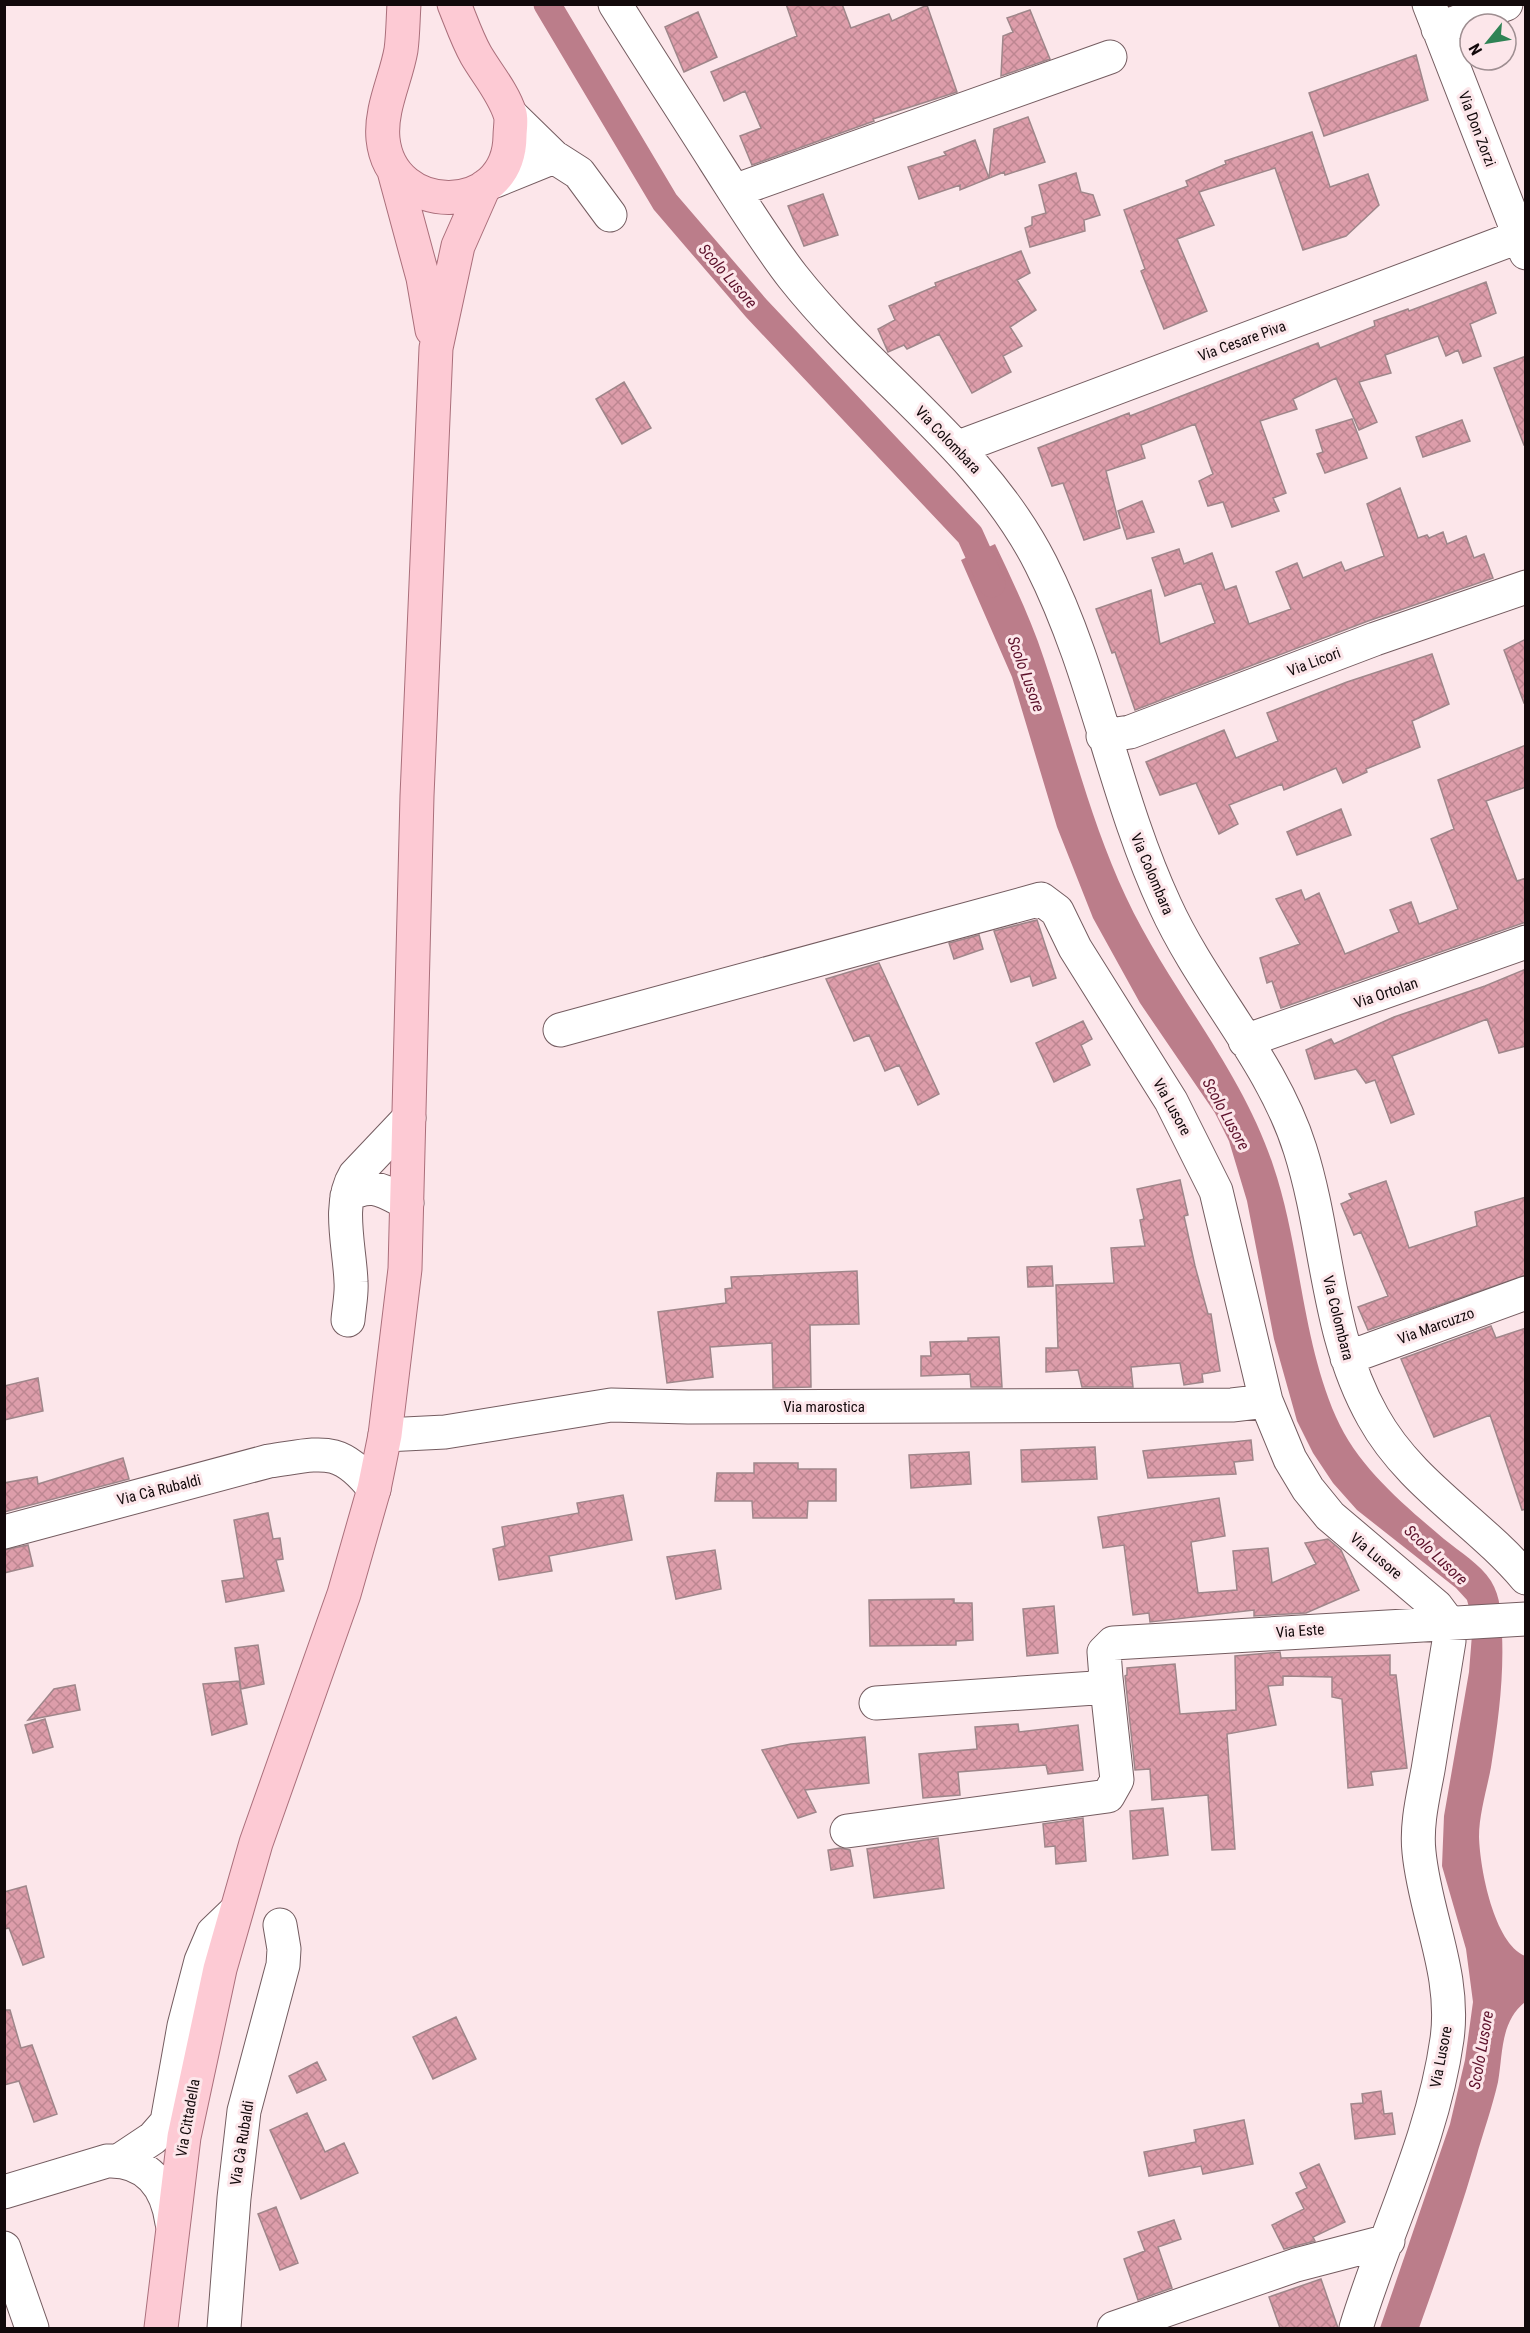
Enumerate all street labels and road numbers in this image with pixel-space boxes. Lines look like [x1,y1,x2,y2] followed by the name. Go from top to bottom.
[1454,89,1500,169] street label: Via Don Zorzi
[1196,317,1288,365] street label: Via Cesare Piva
[911,403,985,477] street label: Via Colombara
[1285,644,1343,680] street label: Via Licori
[1127,831,1177,917] street label: Via Colombara
[1352,974,1420,1012] street label: Via Ortolan
[1149,1075,1195,1139] street label: Via Lusore
[1319,1274,1357,1362] street label: Via Colombara
[1395,1304,1477,1348] street label: Via Marcuzzo
[783,1398,865,1416] street label: Via marostica
[115,1471,203,1509] street label: Via Cà Rubaldi
[1346,1529,1406,1583] street label: Via Lusore
[1275,1620,1325,1642] street label: Via Este
[1426,2025,1456,2089] street label: Via Lusore
[172,2078,204,2158] street label: Via Cittadella
[226,2099,258,2187] street label: Via Cà Rubaldi

